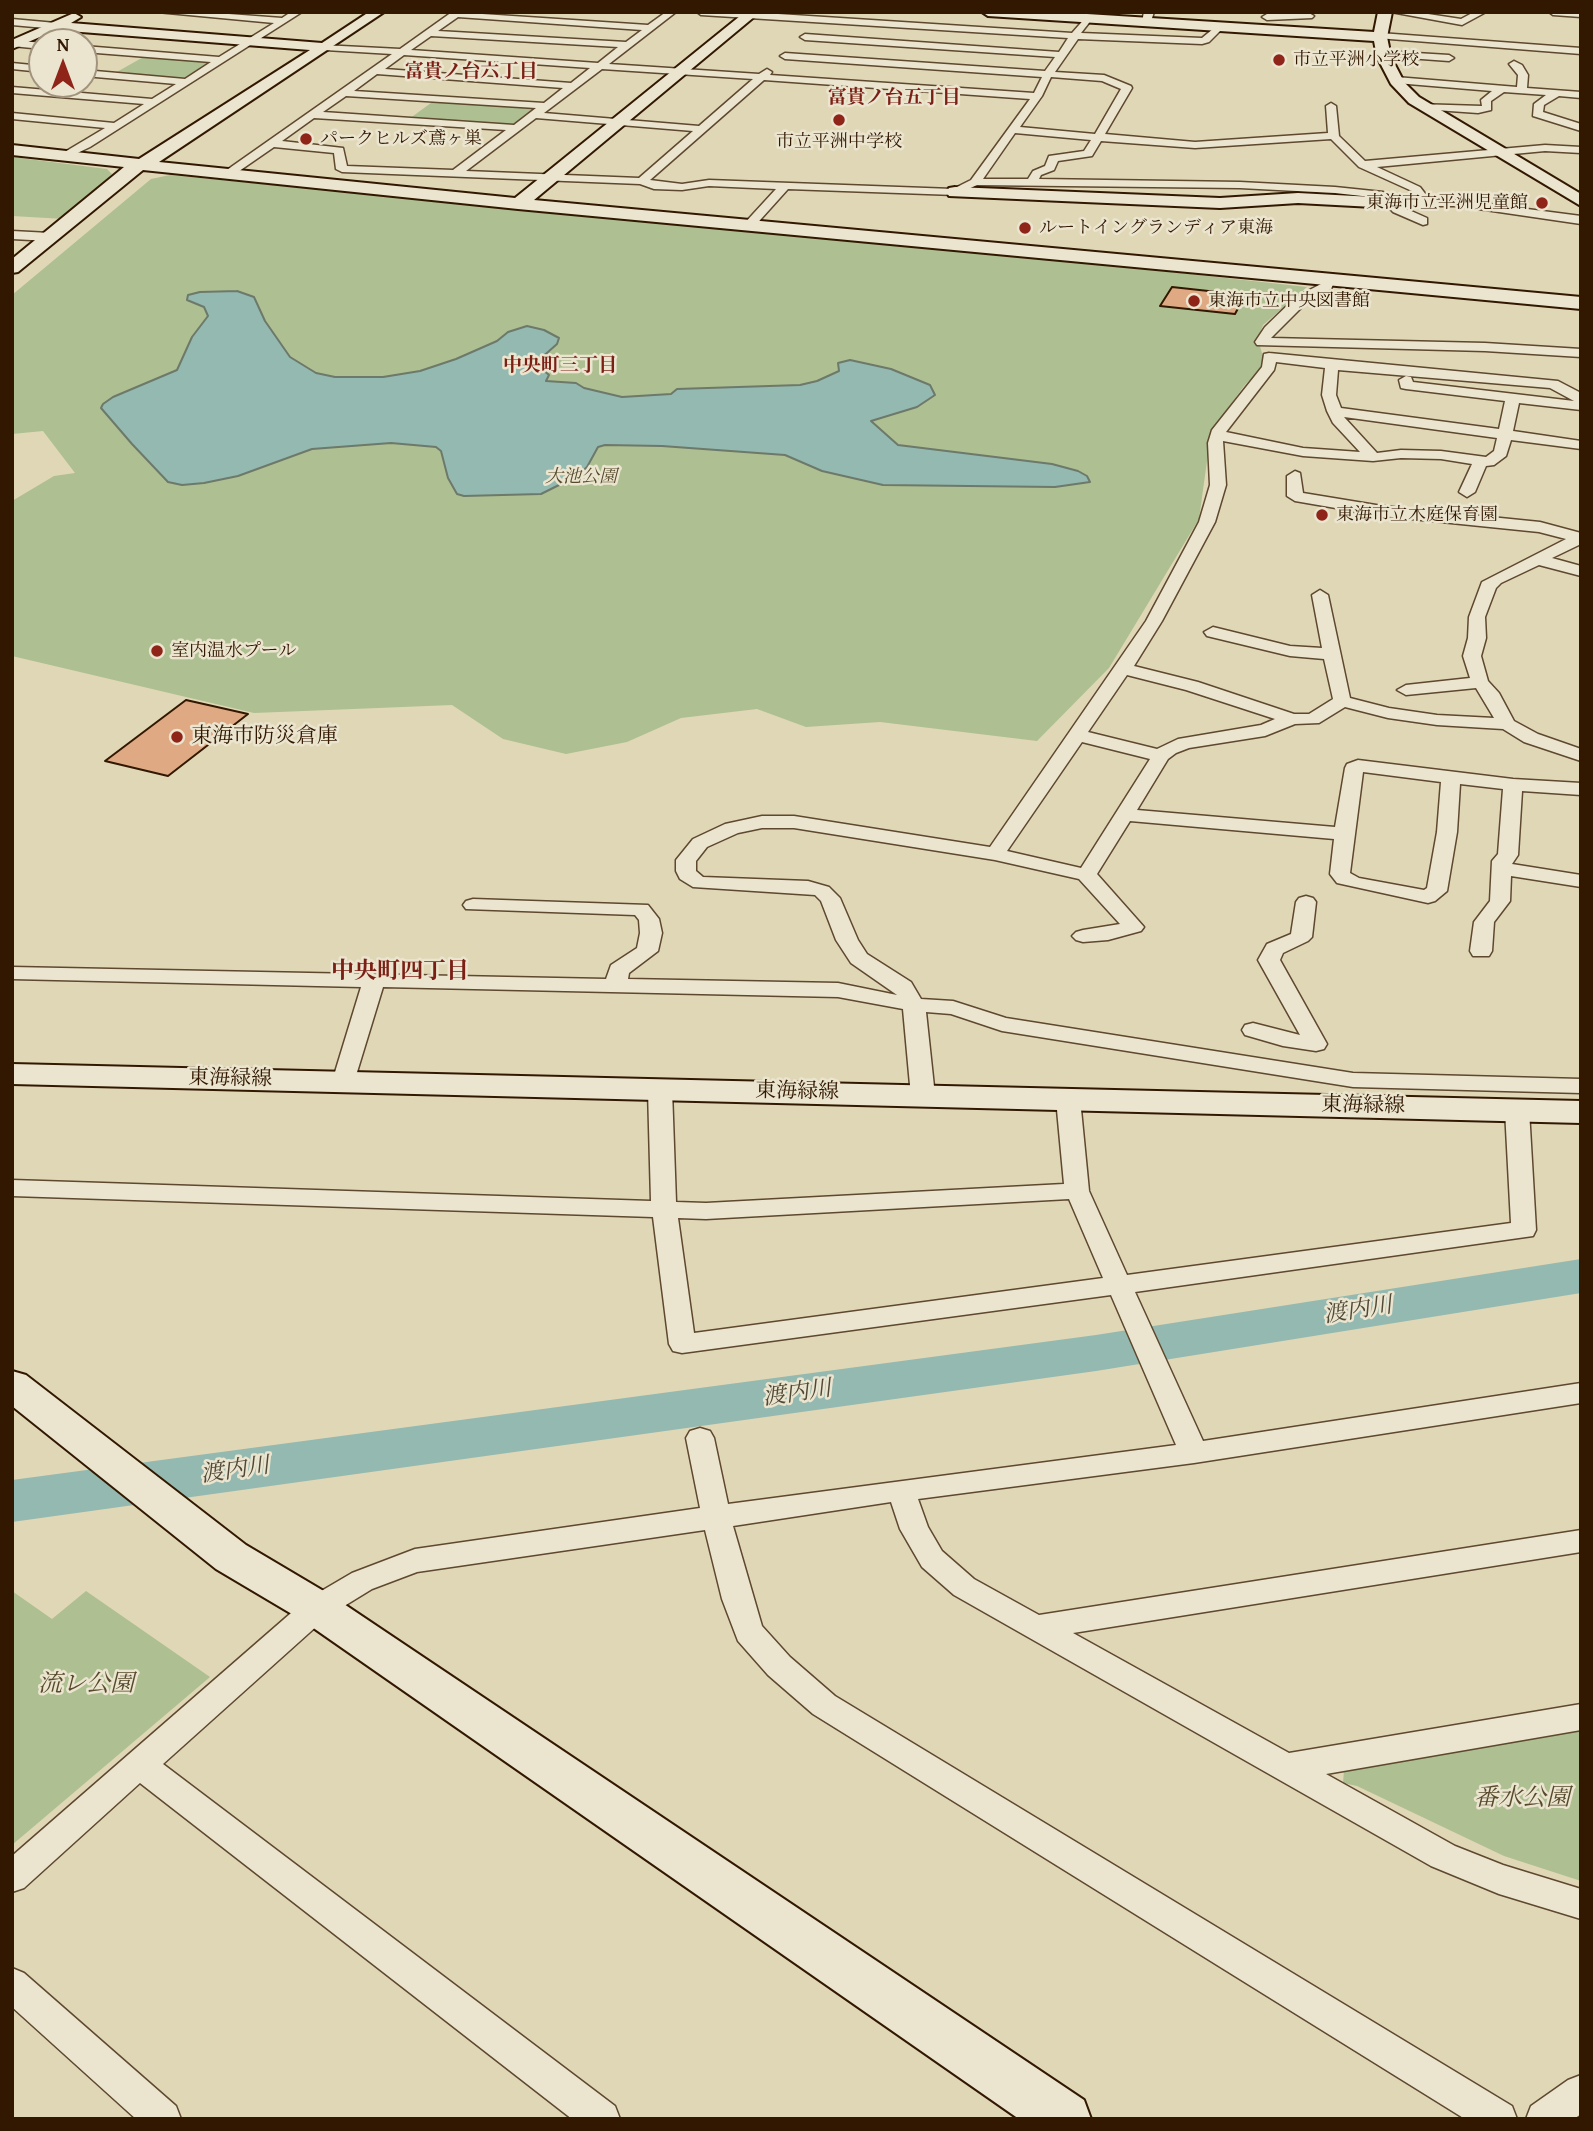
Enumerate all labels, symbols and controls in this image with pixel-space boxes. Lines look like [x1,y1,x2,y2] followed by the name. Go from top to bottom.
[28,28,98,98] north arrow
[57,30,69,58] text: N
[1293,49,1419,71] place label: 市立平洲小学校
[1271,52,1287,68] marker: 市立平洲小学校
[405,61,537,83] district label: 富貴ノ台六丁目
[828,87,960,109] district label: 富貴ノ台五丁目
[831,112,847,128] marker: 市立平洲中学校
[320,128,482,150] place label: パークヒルズ鳶ヶ巣
[298,131,314,147] marker: パークヒルズ鳶ヶ巣
[776,131,902,153] place label: 市立平洲中学校
[1366,192,1528,214] place label: 東海市立平洲児童館
[1534,195,1550,211] marker: 東海市立平洲児童館
[1039,217,1273,239] place label: ルートイングランディア東海
[1017,220,1033,236] marker: ルートイングランディア東海
[1208,290,1370,312] place label: 東海市立中央図書館
[1186,293,1202,309] marker: 東海市立中央図書館
[503,355,617,377] district label: 中央町三丁目
[545,466,617,488] park label: 大池公園
[1336,504,1498,526] place label: 東海市立木庭保育園
[1314,507,1330,523] marker: 東海市立木庭保育園
[171,640,296,662] place label: 室内温水プール
[149,643,165,659] marker: 室内温水プール
[191,724,338,750] place label: 東海市防災倉庫
[169,729,185,745] marker: 東海市防災倉庫
[331,958,469,986] district label: 中央町四丁目
[188,1066,272,1092] street label: 東海緑線
[755,1079,839,1105] street label: 東海緑線
[1321,1093,1405,1119] street label: 東海緑線
[1322,1292,1394,1330] water label: 渡内川
[761,1376,833,1412] water label: 渡内川
[199,1453,271,1489] water label: 渡内川
[38,1671,134,1699] park label: 流レ公園
[1474,1785,1570,1813] park label: 番水公園

